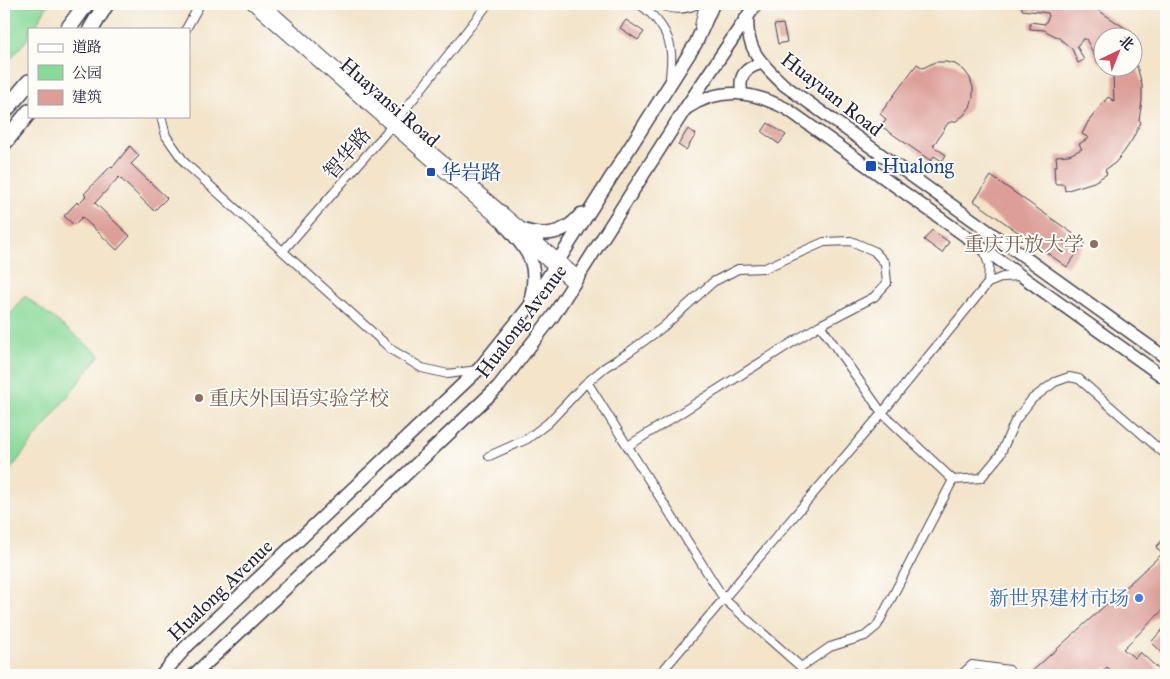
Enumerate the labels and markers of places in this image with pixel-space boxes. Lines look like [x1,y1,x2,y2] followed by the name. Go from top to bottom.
[882,154,955,179] place label: Hualong
[864,159,878,173] marker: Hualong
[441,160,501,184] place label: 华岩路
[425,166,437,178] marker: 华岩路
[964,232,1084,256] place label: 重庆开放大学
[1088,238,1100,250] marker: 重庆开放大学
[209,386,389,410] place label: 重庆外国语实验学校
[193,392,205,404] marker: 重庆外国语实验学校
[989,586,1129,610] place label: 新世界建材市场
[1133,592,1145,604] marker: 新世界建材市场

